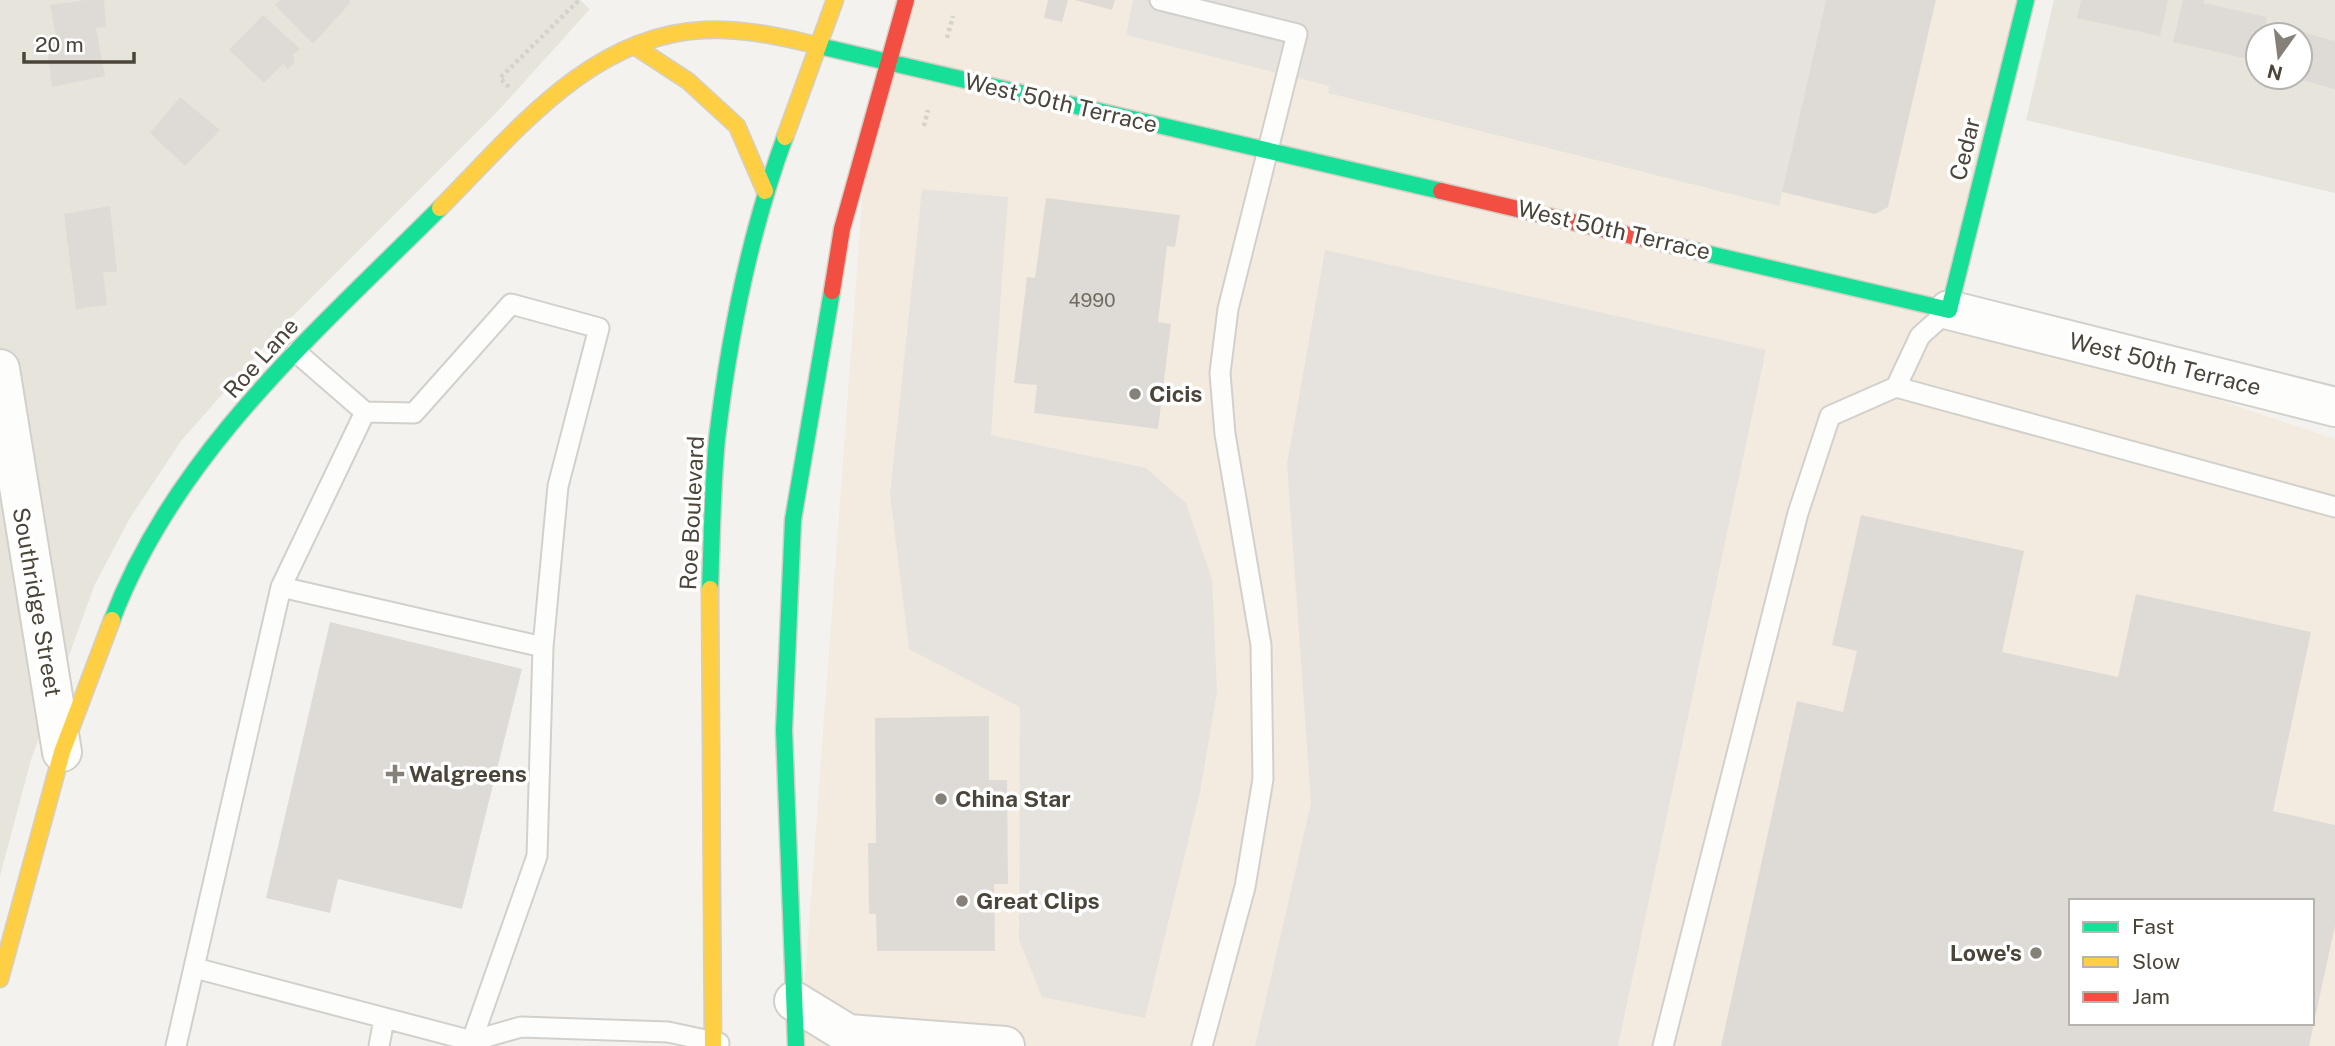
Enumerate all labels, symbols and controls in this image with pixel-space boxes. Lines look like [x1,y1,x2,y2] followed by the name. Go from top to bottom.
[24,21,135,65] scale bar
[2244,21,2314,91] north arrow
[35,32,84,57] text: 20 m
[2265,60,2285,85] text: N
[962,67,1160,138] street label: West 50th Terrace
[1944,114,1985,183] street label: Cedar
[1515,194,1713,265] street label: West 50th Terrace
[1068,289,1116,311] house number: 4990
[218,312,304,403] street label: Roe Lane
[2066,327,2264,400] street label: West 50th Terrace
[1149,380,1202,407] place label: Cicis
[1127,386,1143,402] marker: Cicis
[674,435,709,591] street label: Roe Boulevard
[8,505,67,699] street label: Southridge Street
[409,760,527,787] place label: Walgreens
[387,766,403,782] marker: Walgreens
[955,785,1071,812] place label: China Star
[933,791,949,807] marker: China Star
[976,887,1100,914] place label: Great Clips
[954,893,970,909] marker: Great Clips
[2069,899,2314,1025] legend
[2132,914,2174,939] text: Fast
[1950,939,2022,966] place label: Lowe's
[2028,945,2044,961] marker: Lowe's
[2132,949,2180,974] text: Slow
[2132,984,2170,1009] text: Jam

